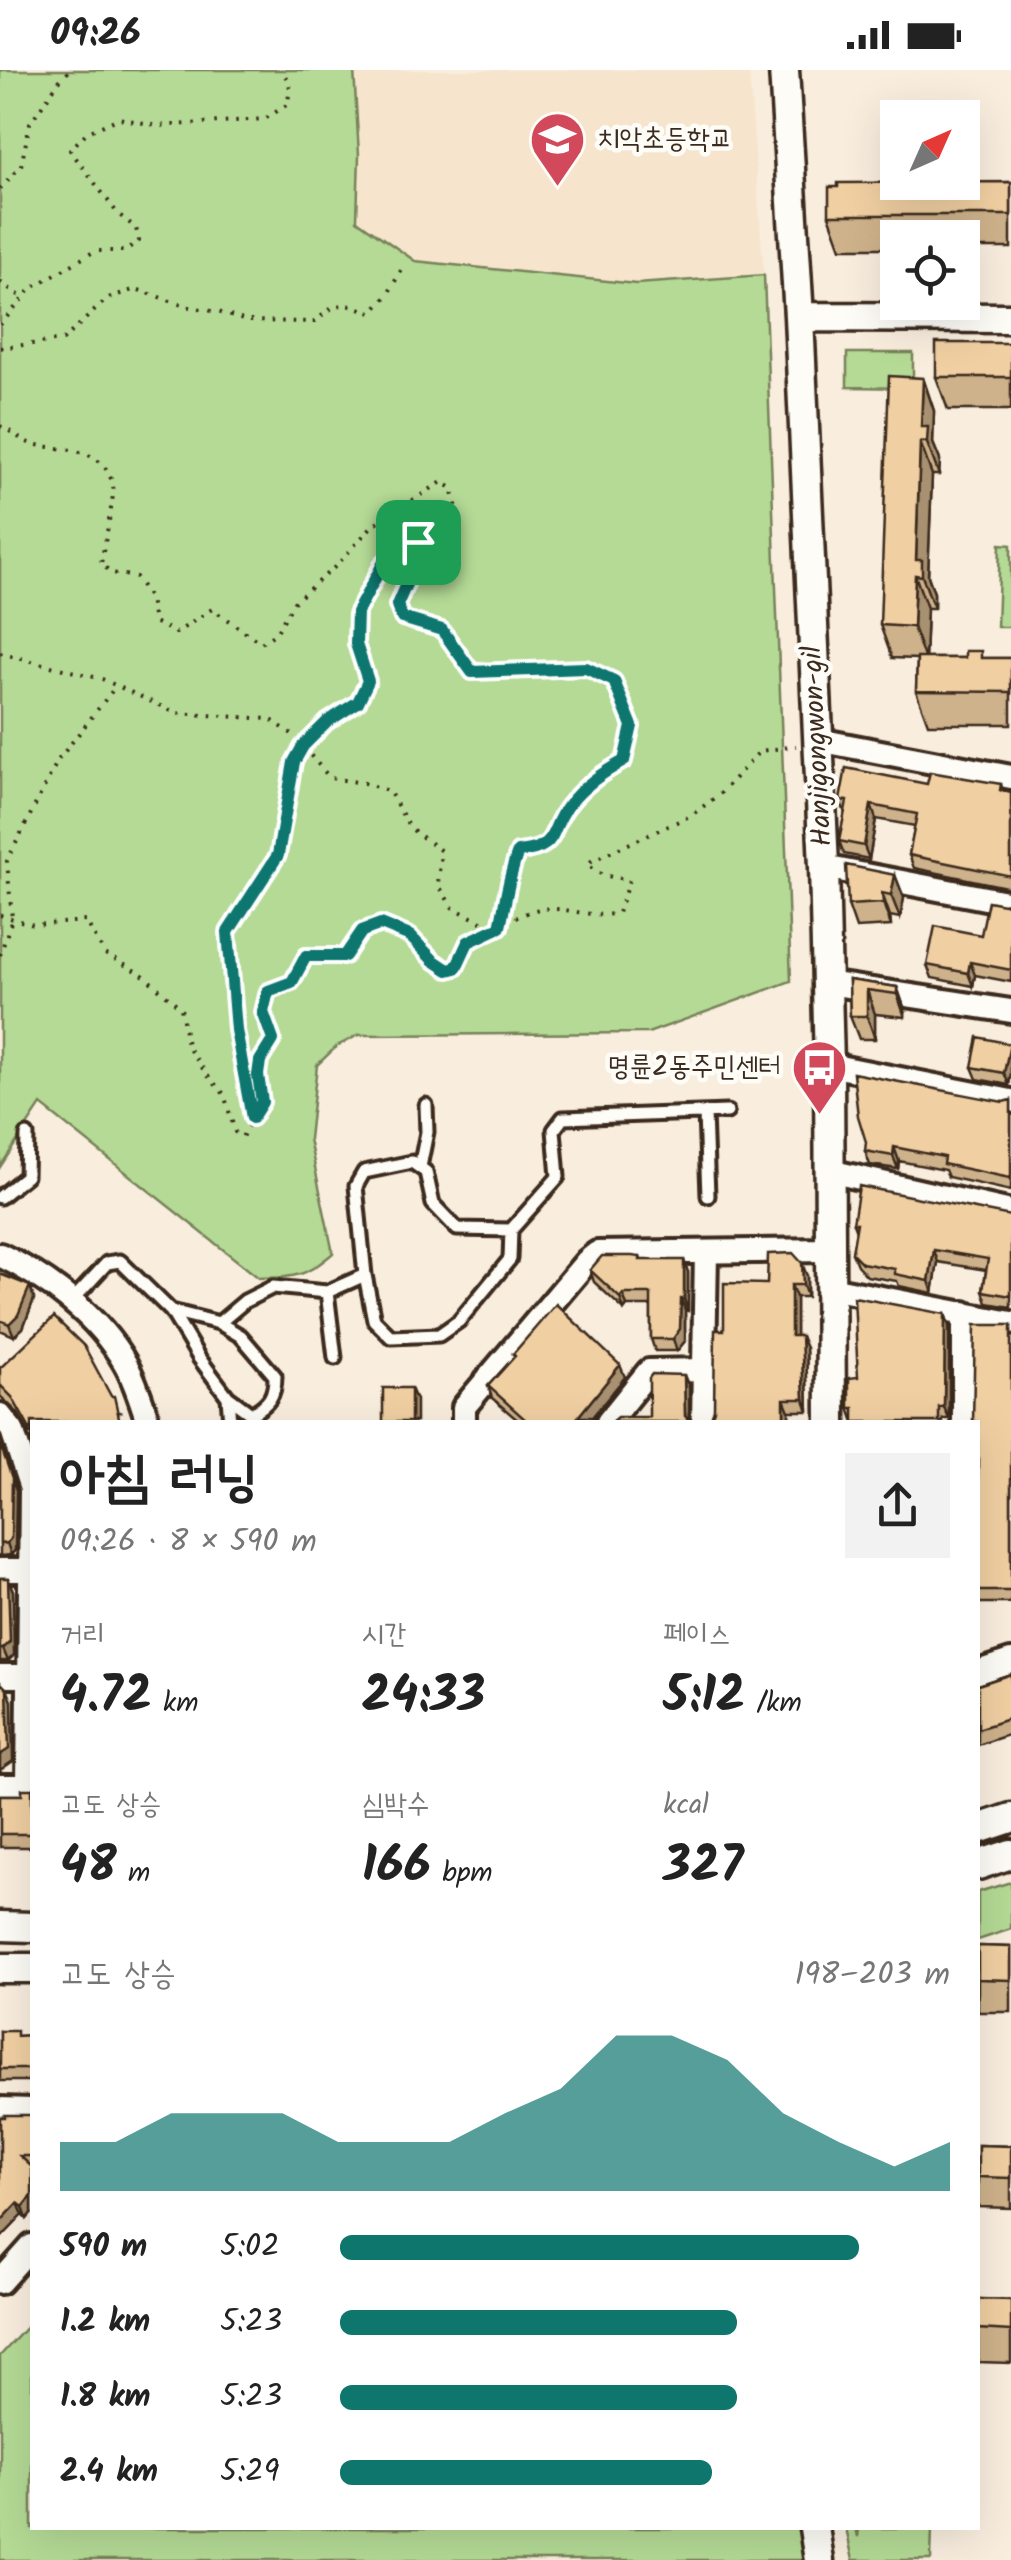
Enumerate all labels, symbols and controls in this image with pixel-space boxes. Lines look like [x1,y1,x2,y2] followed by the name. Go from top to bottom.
[50,5,141,65] text: 09:26
[880,100,980,200] north arrow
[880,100,980,320] map controls
[528,109,588,188] school or university icon: 치악초등학교
[597,117,732,162] place label: 치악초등학교
[880,220,980,320] button: locate
[376,500,461,585] pin
[391,515,446,570] icon: arrive
[790,644,846,848] street label: Hanjigongwon-gil
[790,1037,850,1116] bus stop icon: 명륜2동주민센터
[607,1045,781,1090] place label: 명륜2동주민센터
[60,1436,258,1523] text: 아침 러닝
[845,1453,950,1558] button: share
[60,1517,317,1568] text: 09:26 · 8 × 590 m
[60,1613,105,1658] text: 거리
[362,1613,407,1658] text: 시간
[663,1613,731,1658] text: 페이스
[60,1658,152,1738] text: 4.72
[362,1658,485,1738] text: 24:33
[663,1658,745,1738] text: 5:12
[152,1681,199,1726] text: km
[745,1681,802,1726] text: /km
[60,1783,161,1828] text: 고도 상승
[362,1783,429,1828] text: 심박수
[663,1783,709,1828] text: kcal
[60,1828,117,1908] text: 48
[362,1828,431,1908] text: 166
[663,1828,743,1908] text: 327
[117,1851,150,1896] text: m
[431,1851,493,1896] text: bpm
[60,1950,176,2001] text: 고도 상승
[794,1950,950,2001] text: 198–203 m
[60,2222,147,2273] text: 590 m
[220,2222,280,2273] text: 5:02
[60,2297,150,2348] text: 1.2 km
[220,2297,282,2348] text: 5:23
[60,2372,150,2423] text: 1.8 km
[220,2372,282,2423] text: 5:23
[60,2447,158,2498] text: 2.4 km
[220,2447,279,2498] text: 5:29

